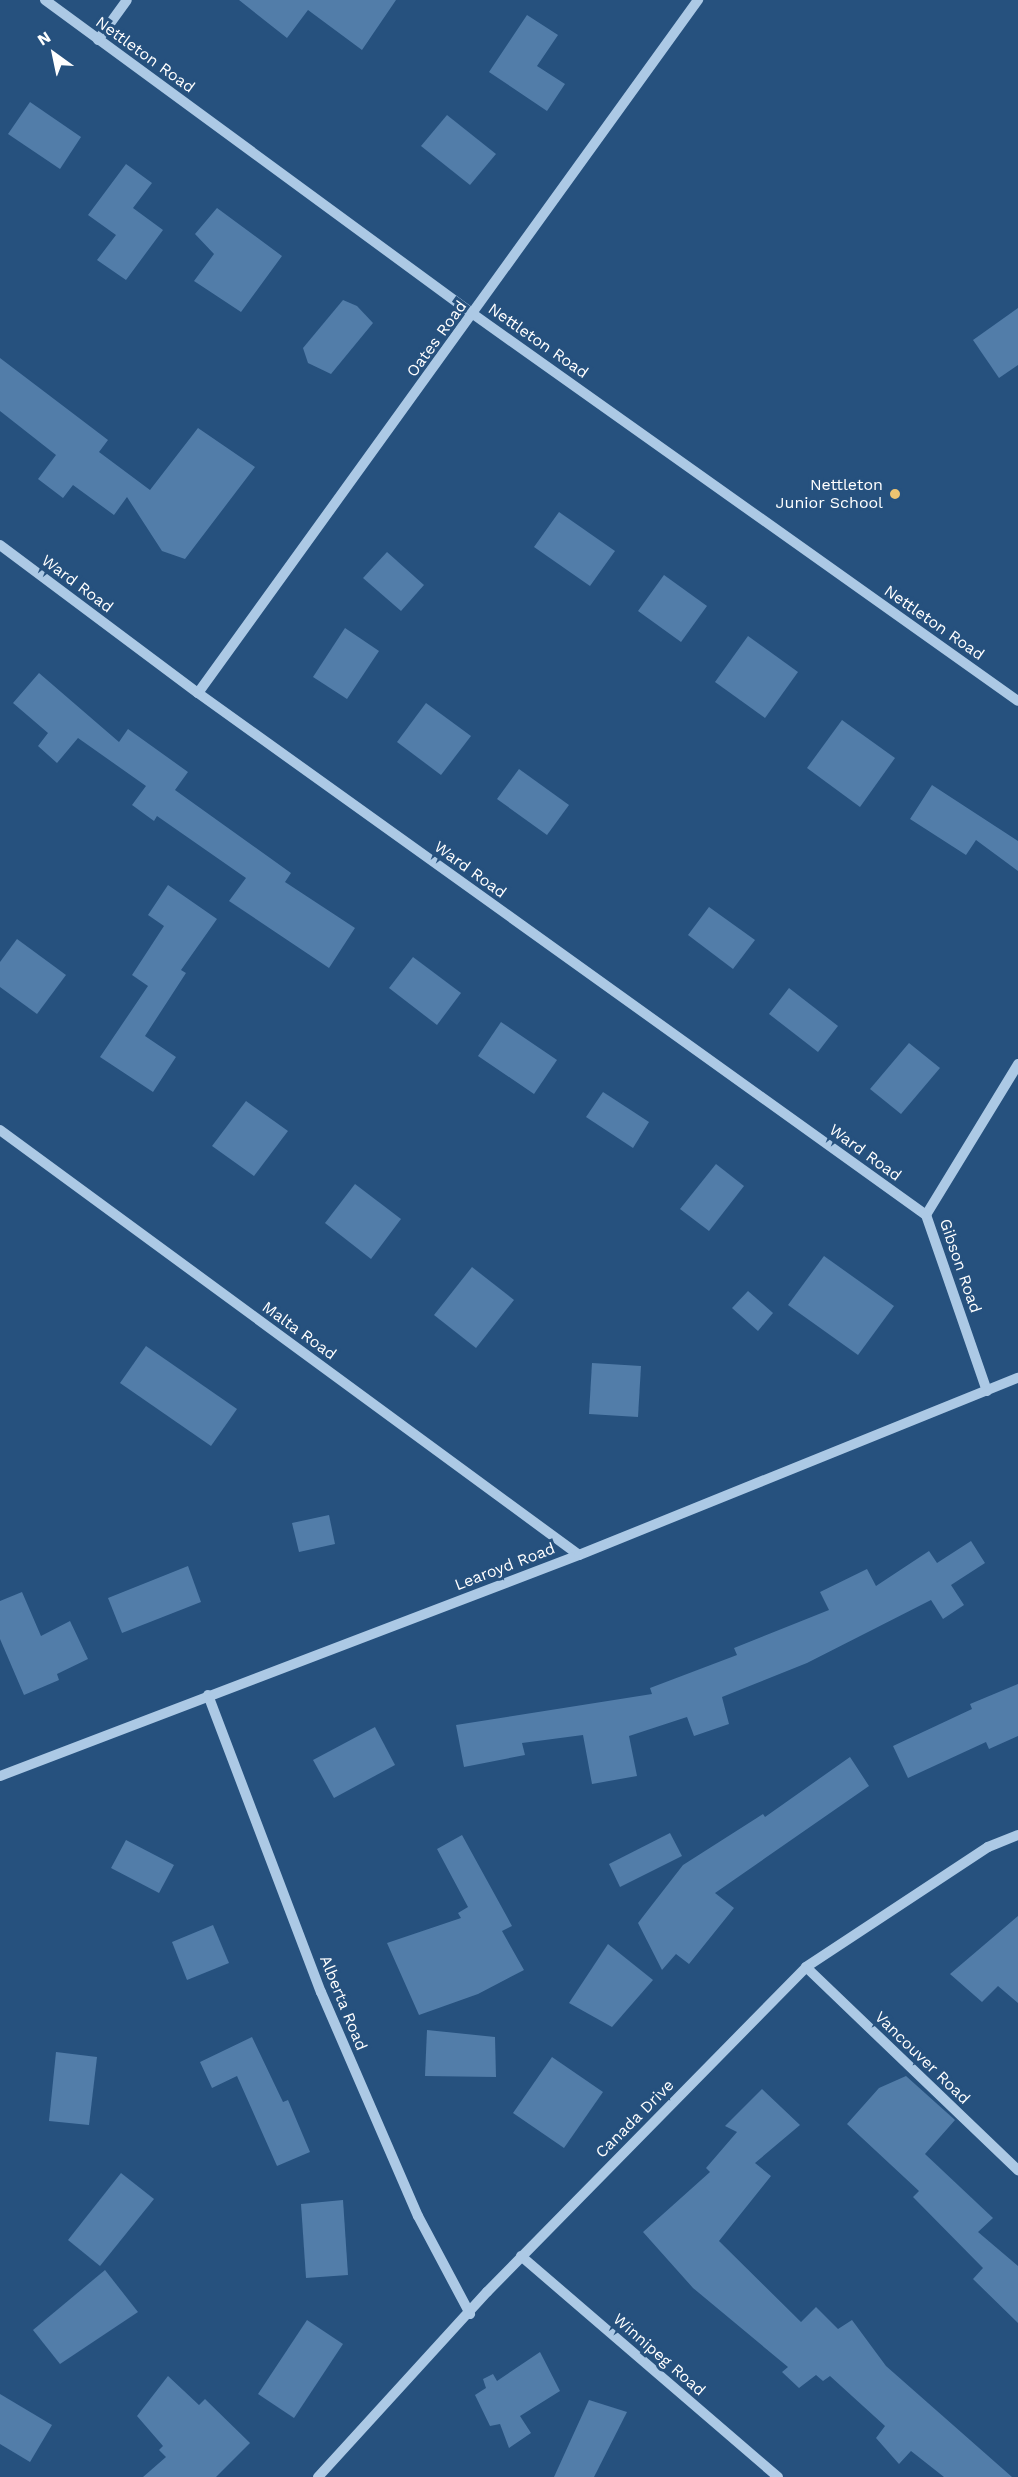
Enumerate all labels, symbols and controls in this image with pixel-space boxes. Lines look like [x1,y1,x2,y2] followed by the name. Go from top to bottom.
[92,13,198,97] street label: Nettleton Road
[24,24,84,84] north arrow
[34,27,54,50] text: N
[403,297,471,381] street label: Oates Road
[484,299,592,383] street label: Nettleton Road
[775,475,883,513] place label: Nettleton Junior School
[888,487,902,501] marker: Nettleton Junior School
[37,551,117,617] street label: Ward Road
[880,581,988,665] street label: Nettleton Road
[430,837,510,903] street label: Ward Road
[825,1120,905,1186] street label: Ward Road
[935,1216,985,1316] street label: Gibson Road
[258,1298,340,1364] street label: Malta Road
[452,1539,558,1595] street label: Learoyd Road
[315,1953,371,2053] street label: Alberta Road
[870,2008,974,2108] street label: Vancouver Road
[592,2076,678,2162] street label: Canada Drive
[609,2310,709,2400] street label: Winnipeg Road

